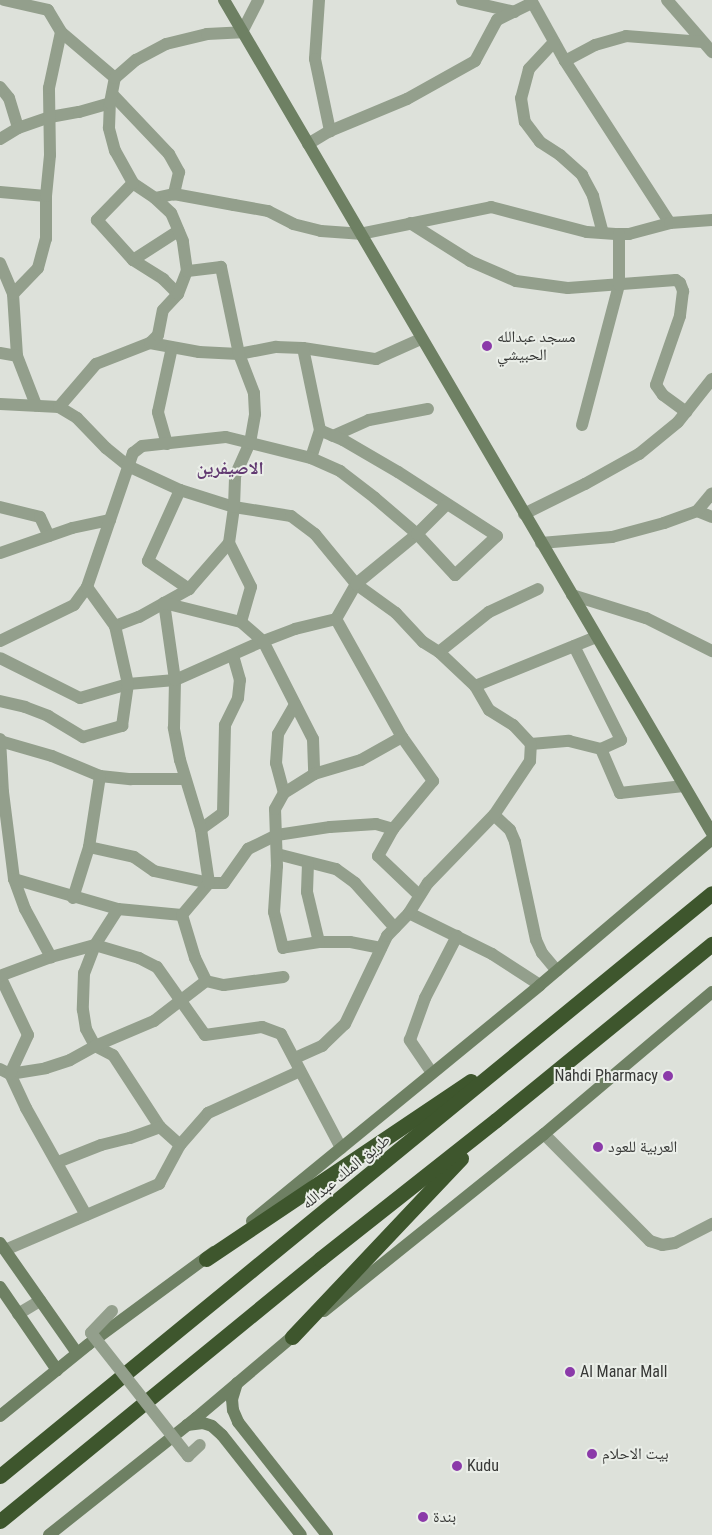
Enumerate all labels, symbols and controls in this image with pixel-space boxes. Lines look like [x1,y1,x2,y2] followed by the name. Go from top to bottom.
[497,327,576,365] place label: مسجد عبدالله الحبيشي
[481,340,493,352] marker: مسجد عبدالله الحبيشي
[196,457,264,479] district label: الاصيفرين
[555,1066,658,1086] place label: Nahdi Pharmacy
[662,1070,674,1082] marker: Nahdi Pharmacy
[298,1130,394,1214] street label: طريق الملك عبدالله
[608,1137,677,1157] place label: العربية للعود
[592,1141,604,1153] marker: العربية للعود
[580,1362,667,1382] place label: Al Manar Mall
[564,1366,576,1378] marker: Al Manar Mall
[602,1444,669,1464] place label: بيت الاحلام
[586,1448,598,1460] marker: بيت الاحلام
[467,1456,499,1476] place label: Kudu
[451,1460,463,1472] marker: Kudu
[433,1507,456,1527] place label: بندة
[417,1511,429,1523] marker: بندة

